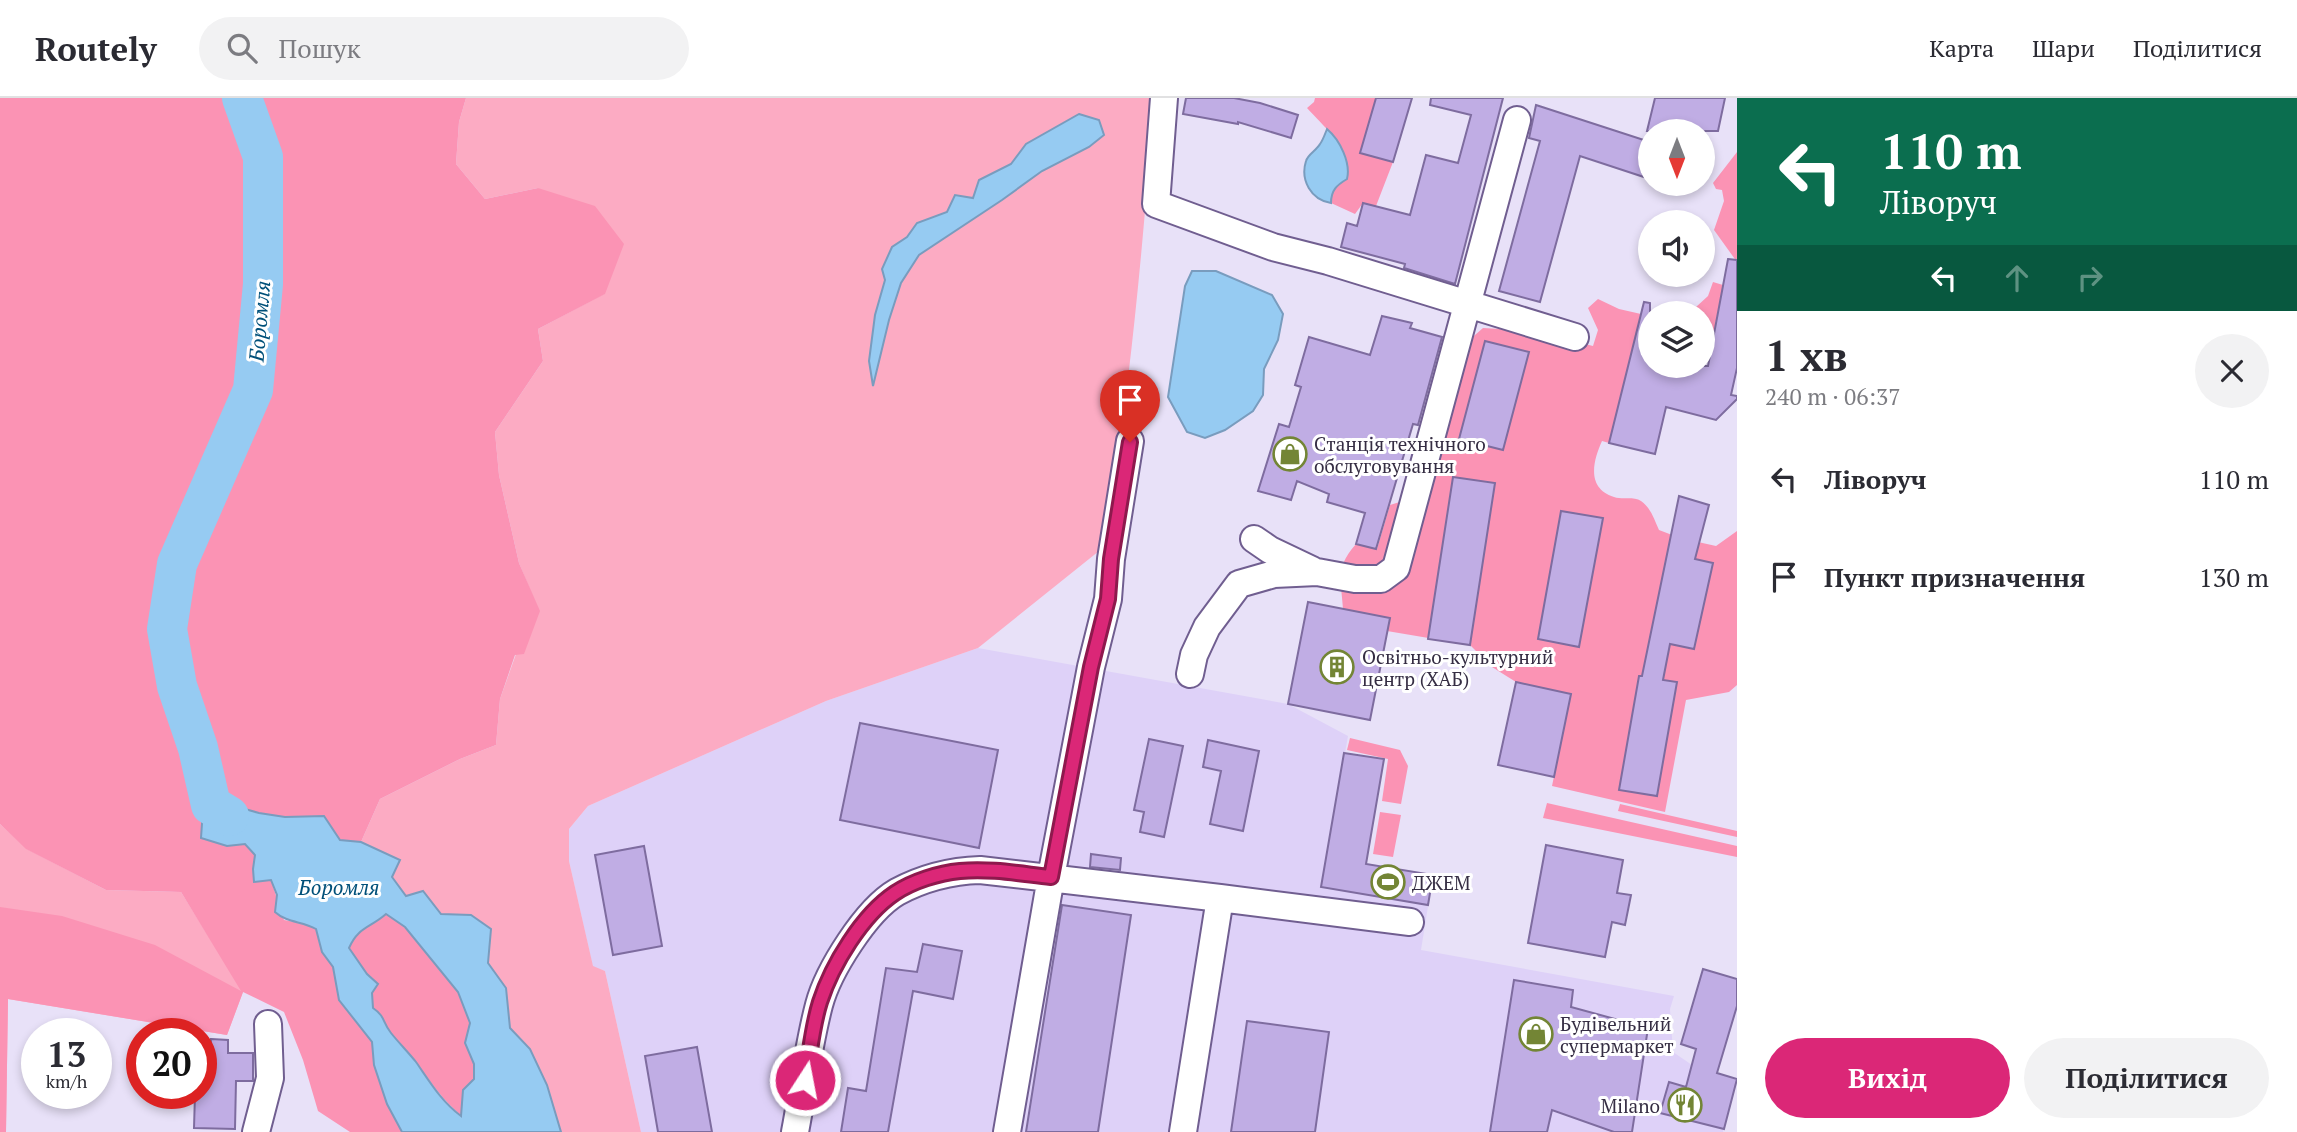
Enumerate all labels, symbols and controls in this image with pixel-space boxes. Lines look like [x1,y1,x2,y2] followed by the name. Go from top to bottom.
[199,17,689,80] search box
[35,27,157,70] text: Routely
[223,29,261,67] icon: search
[279,31,360,65] text: Пошук
[1929,32,1994,64] text: Карта
[2032,32,2095,64] text: Шари
[2133,32,2262,64] text: Поділитися
[1880,118,2022,183] text: 110 m
[1638,119,1715,196] north arrow
[1638,119,1715,378] map controls
[1765,126,1856,217] icon: left
[1880,181,1997,223] text: Ліворуч
[1638,210,1715,287] button: sound
[1925,259,1963,297] icon: left
[1998,259,2036,297] icon: ahead
[2071,259,2109,297] icon: right
[241,279,276,364] water label: Боромля
[1638,301,1715,378] button: layers
[1765,327,1848,383] text: 1 хв
[2195,334,2269,408] button: close
[1100,370,1160,442] pin
[1111,381,1149,419] icon: arrive
[1765,381,1900,412] text: 240 m · 06:37
[1314,431,1486,478] place label: Cтанція технічного обслуговування
[1271,435,1309,473] shop icon: Cтанція технічного обслуговування
[1765,460,1803,498] icon: left
[1824,462,1927,496] text: Ліворуч
[2199,462,2269,496] text: 110 m
[1765,558,1803,596] icon: arrive
[1824,560,2085,594] text: Пункт призначення
[2199,560,2269,594] text: 130 m
[1362,644,1553,691] place label: Освітньо-культурний центр (ХАБ)
[1318,648,1356,686] building icon: Освітньо-культурний центр (ХАБ)
[1369,863,1407,901] sports icon: ДЖЕМ
[1412,870,1471,895] place label: ДЖЕМ
[297,873,380,901] water label: Боромля
[1560,1011,1674,1058] place label: Будівельний супермаркет
[1517,1015,1555,1053] shop icon: Будівельний супермаркет
[126,1018,217,1109] speed limit sign: 20
[47,1031,86,1077] text: 13
[1765,1038,2010,1118] button: Вихід
[2024,1038,2269,1118] button: Поділитися
[768,1043,842,1117] position arrow
[46,1069,87,1093] text: km/h
[1666,1086,1704,1124] restaurant icon: Milano
[1601,1093,1660,1118] place label: Milano

